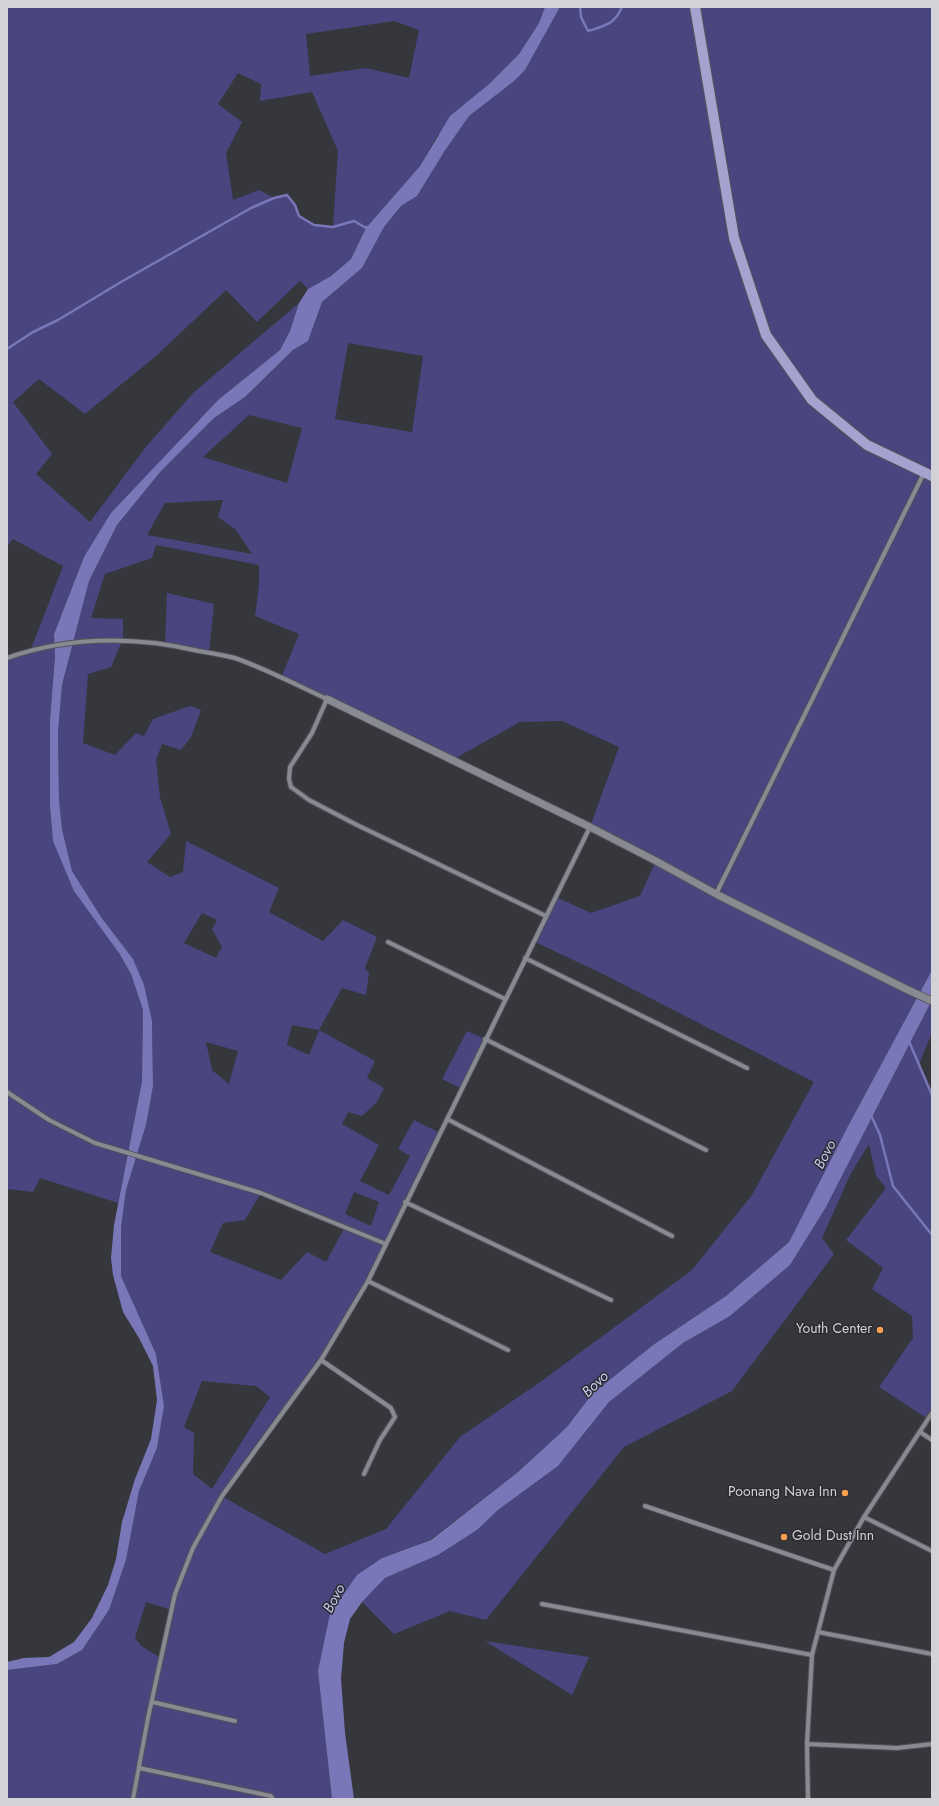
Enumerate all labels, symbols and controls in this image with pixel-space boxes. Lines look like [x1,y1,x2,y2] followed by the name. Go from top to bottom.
[811,1138,841,1172] water label: Bovo
[796,1322,872,1338] place label: Youth Center
[875,1325,885,1335] marker: Youth Center
[579,1368,613,1402] water label: Bovo
[728,1485,837,1501] place label: Poonang Nava Inn
[840,1488,850,1498] marker: Poonang Nava Inn
[792,1529,874,1545] place label: Gold Dust Inn
[779,1532,789,1542] marker: Gold Dust Inn
[320,1582,350,1616] water label: Bovo

